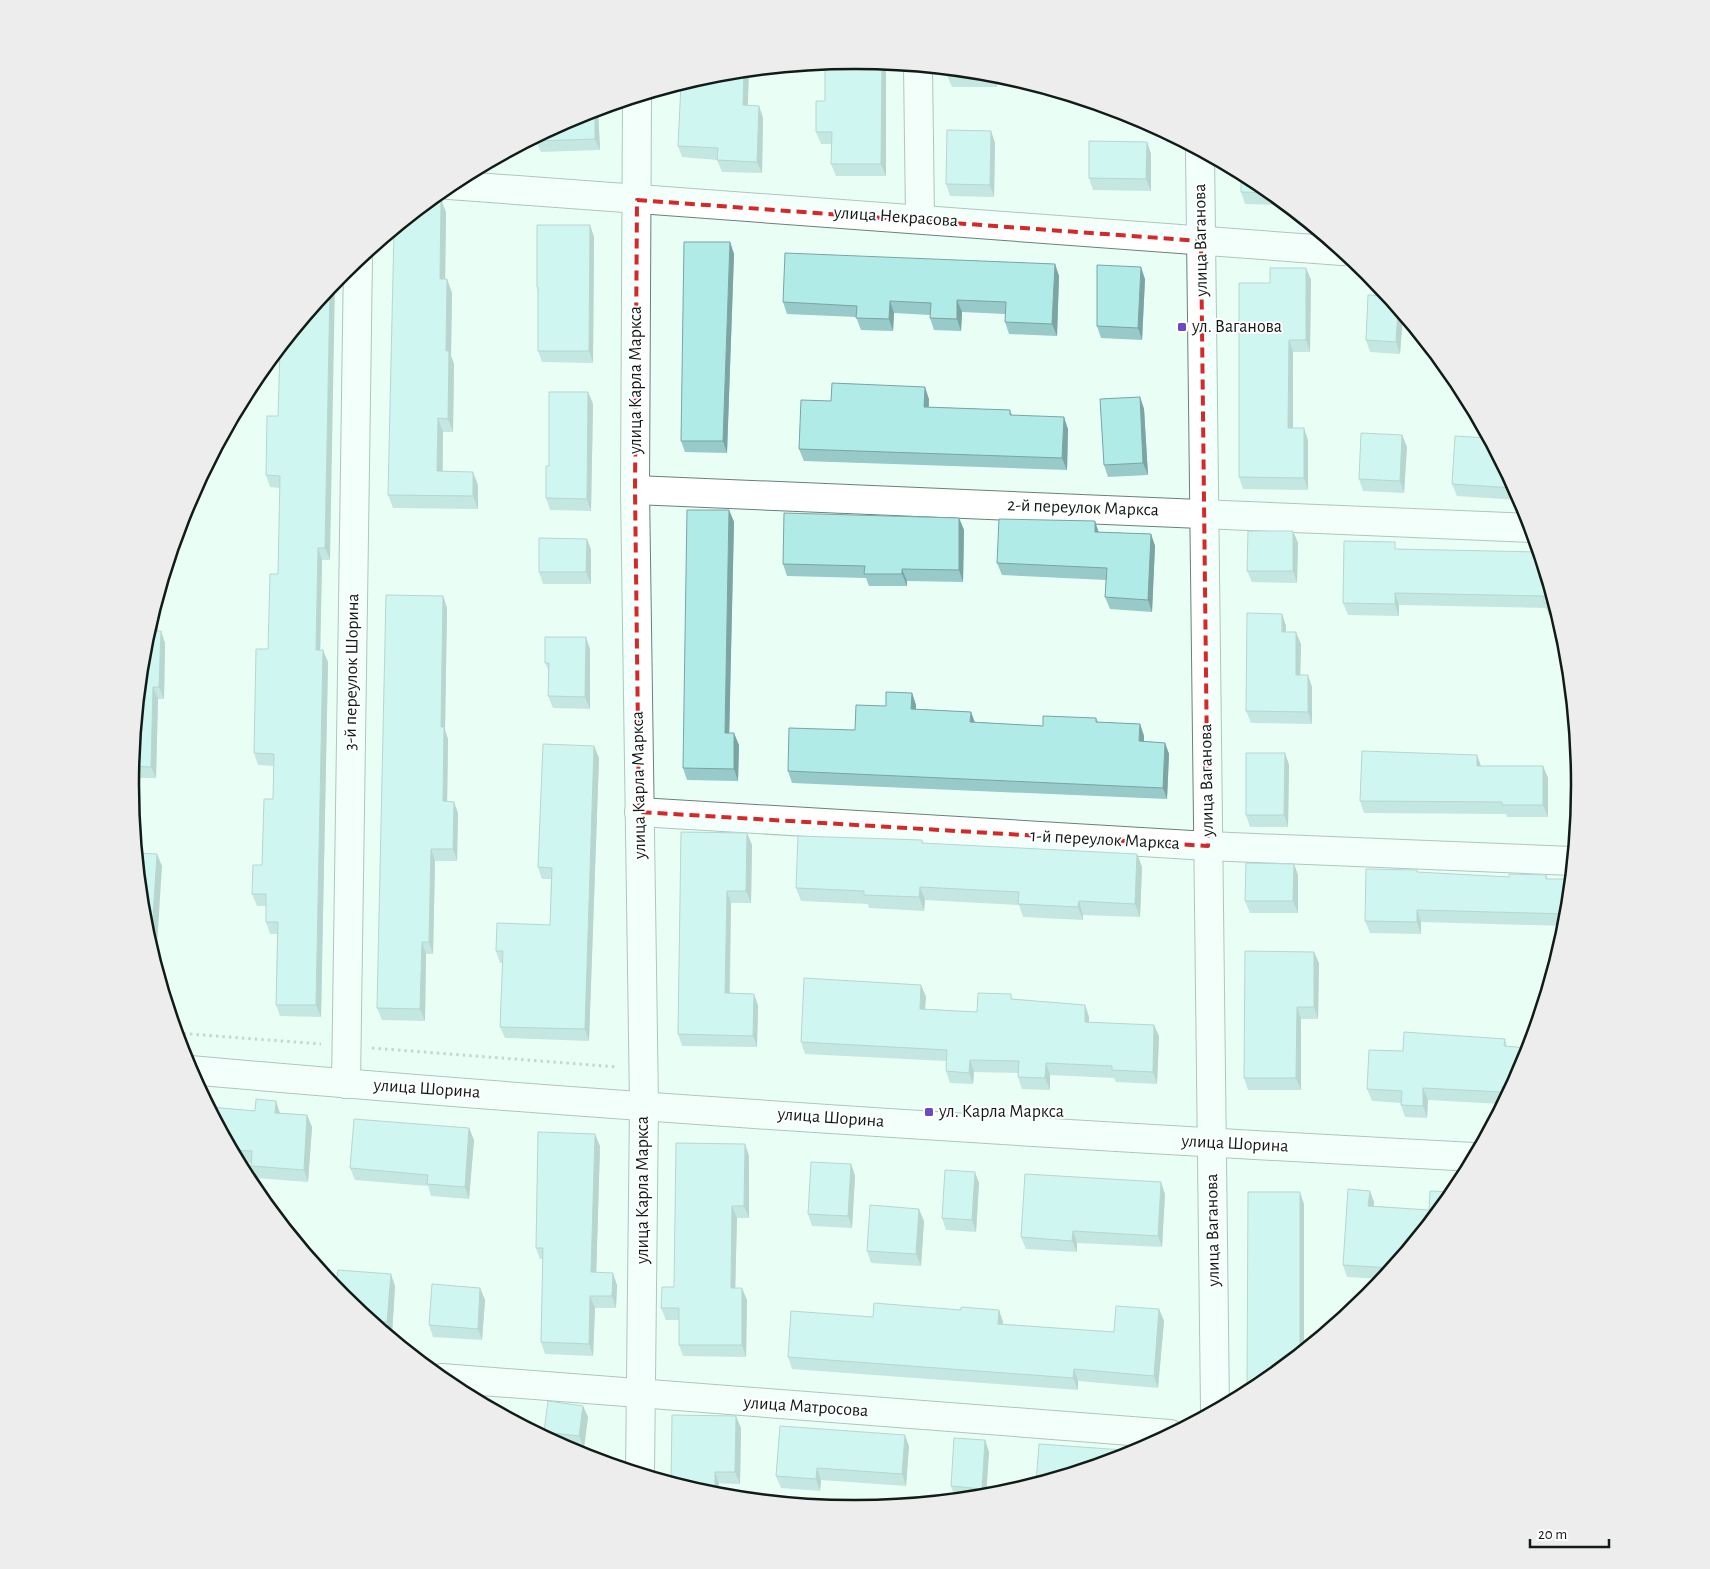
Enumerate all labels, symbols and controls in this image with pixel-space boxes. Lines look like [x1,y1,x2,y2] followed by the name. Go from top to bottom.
[1191,183,1211,298] street label: улица Ваганова
[832,204,959,230] street label: улица Некрасова
[627,306,645,455] street label: улица Карла Маркса
[1191,318,1282,336] place label: ул. Ваганова
[1176,321,1188,333] marker: ул. Ваганова
[1007,496,1159,520] street label: 2-й переулок Маркса
[342,593,362,751] street label: 3-й переулок Шорина
[629,711,649,860] street label: улица Карла Маркса
[1197,723,1217,838] street label: улица Ваганова
[1030,827,1180,853] street label: 1-й переулок Маркса
[372,1076,481,1102] street label: улица Шорина
[938,1103,1064,1121] place label: ул. Карла Маркса
[776,1105,885,1131] street label: улица Шорина
[923,1106,935,1118] marker: ул. Карла Маркса
[634,1116,652,1265] street label: улица Карла Маркса
[1180,1132,1289,1156] street label: улица Шорина
[1203,1173,1223,1288] street label: улица Ваганова
[742,1394,869,1420] street label: улица Матросова
[1530,1516,1609,1548] scale bar
[1538,1527,1567,1542] text: 20 m

